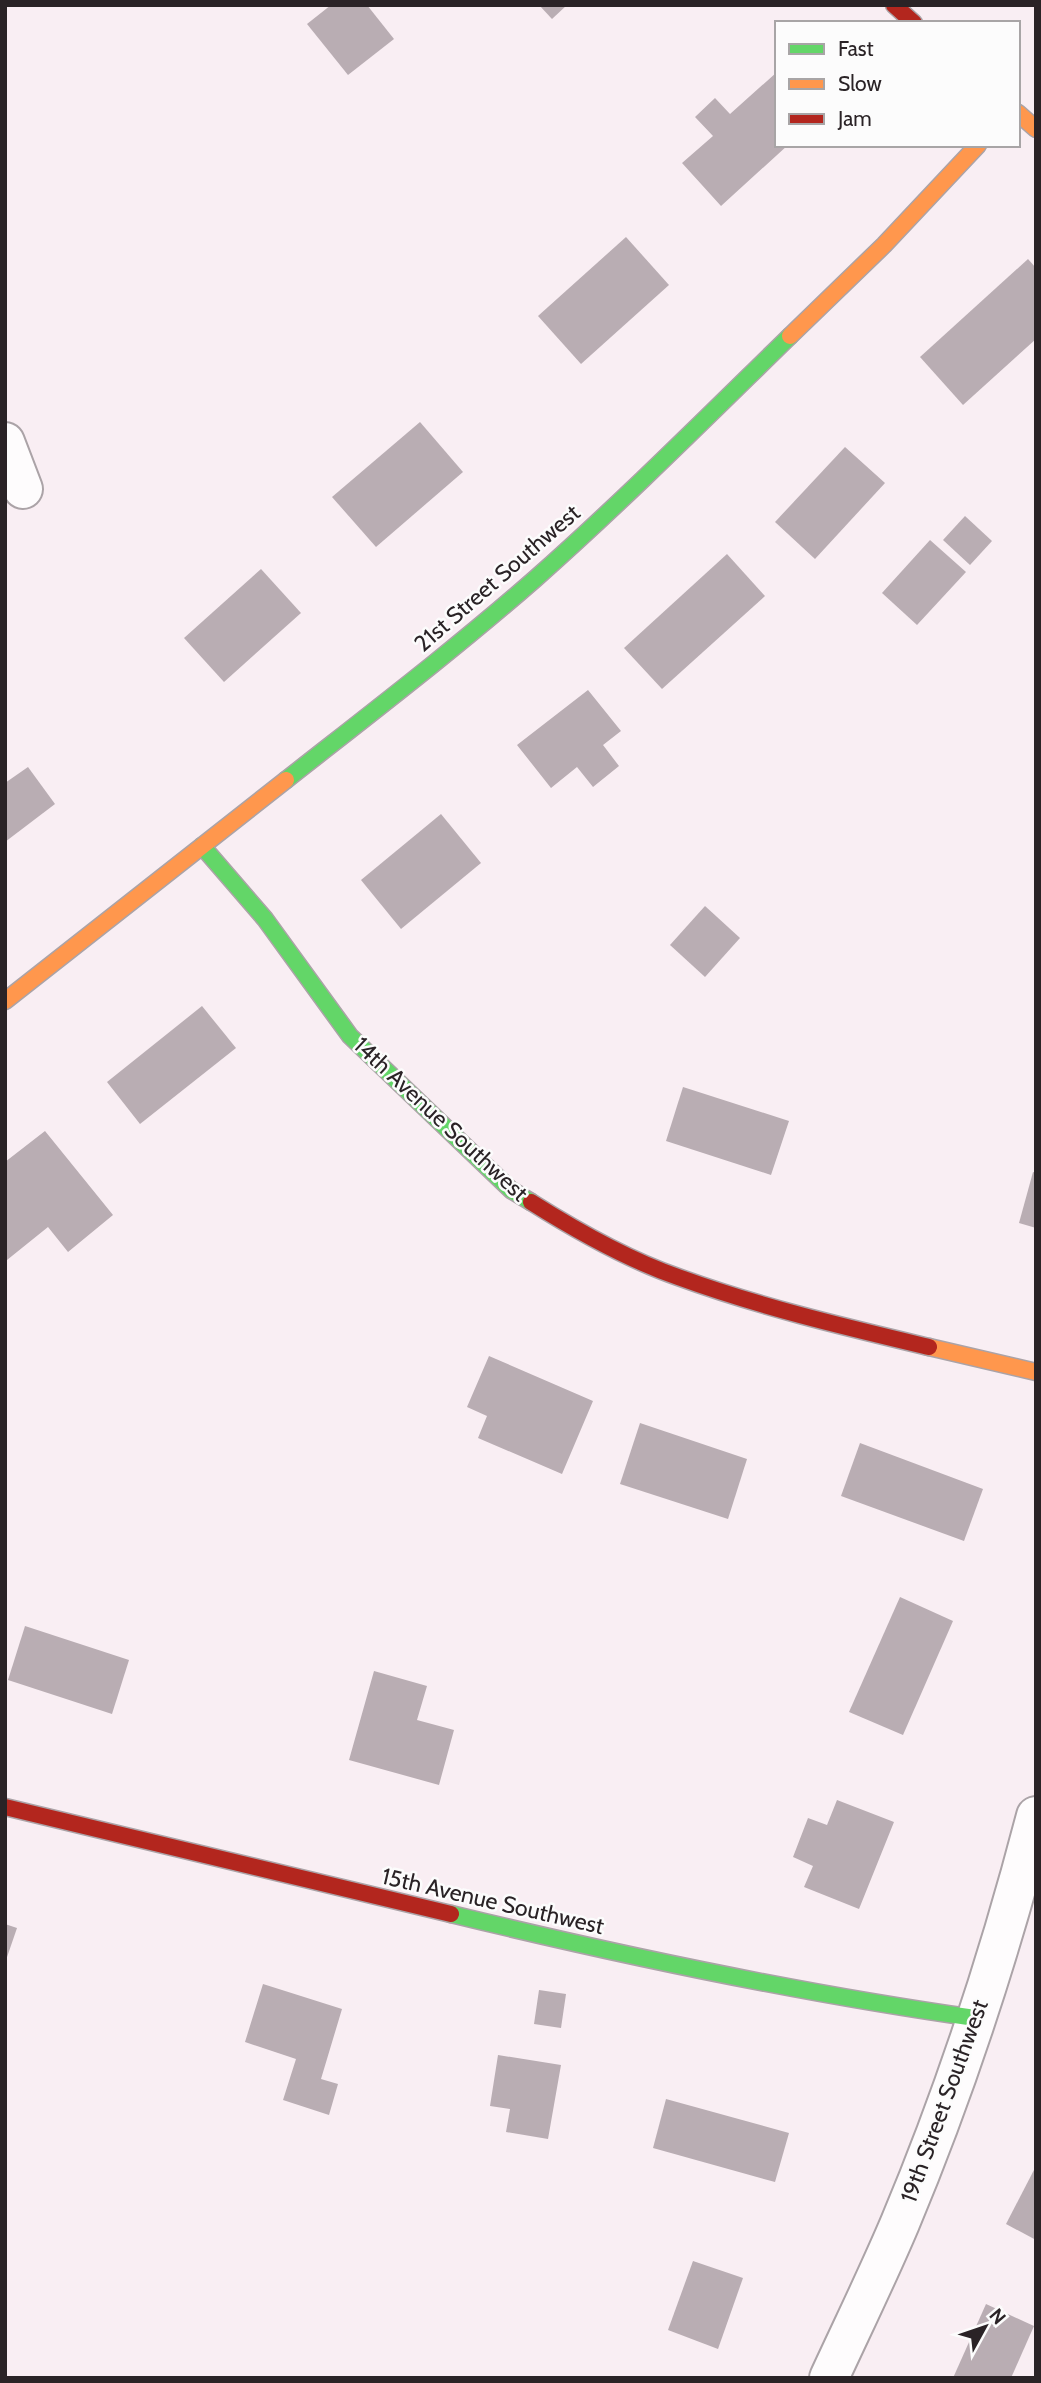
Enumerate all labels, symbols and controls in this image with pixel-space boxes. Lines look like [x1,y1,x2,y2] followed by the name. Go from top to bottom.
[775,21,1020,147] legend
[838,36,874,61] text: Fast
[838,71,882,96] text: Slow
[837,106,872,131] text: Jam
[409,498,586,657] street label: 21st Street Southwest
[348,1031,534,1207] street label: 14th Avenue Southwest
[379,1862,607,1940] street label: 15th Avenue Southwest
[894,1995,994,2206] street label: 19th Street Southwest
[950,2292,1020,2362] north arrow
[985,2304,1011,2329] text: N

